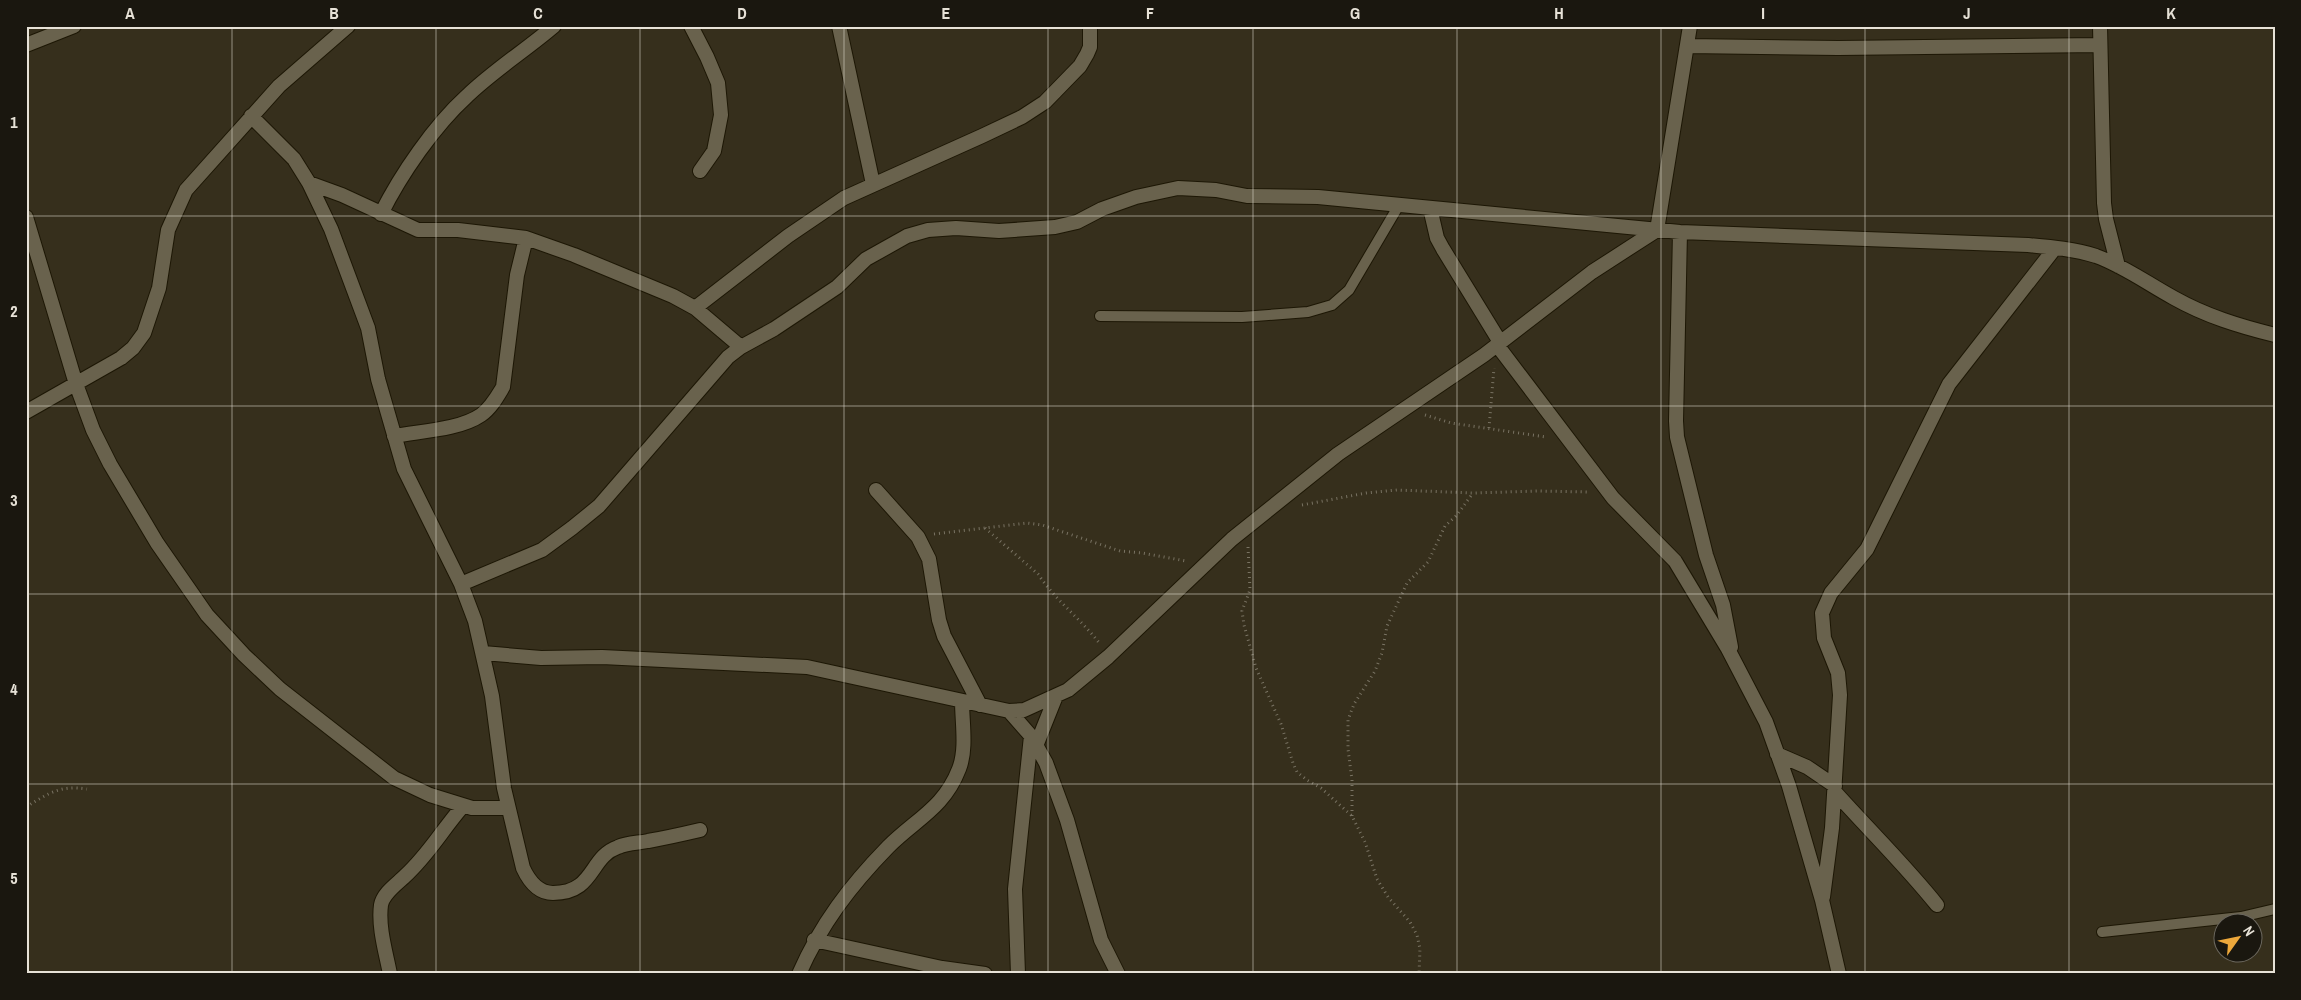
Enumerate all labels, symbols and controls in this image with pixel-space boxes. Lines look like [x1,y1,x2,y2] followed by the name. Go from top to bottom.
[125,2,135,24] text: A
[329,2,339,24] text: B
[533,2,543,24] text: C
[737,2,747,24] text: D
[942,2,951,24] text: E
[1146,2,1154,24] text: F
[1350,2,1360,24] text: G
[1554,2,1564,24] text: H
[1761,2,1765,24] text: I
[1963,2,1971,24] text: J
[2166,2,2176,24] text: K
[10,111,18,133] text: 1
[10,300,18,322] text: 2
[10,489,18,511] text: 3
[10,678,18,700] text: 4
[10,867,18,889] text: 5
[2214,912,2264,962] north arrow
[2239,923,2259,939] text: N

